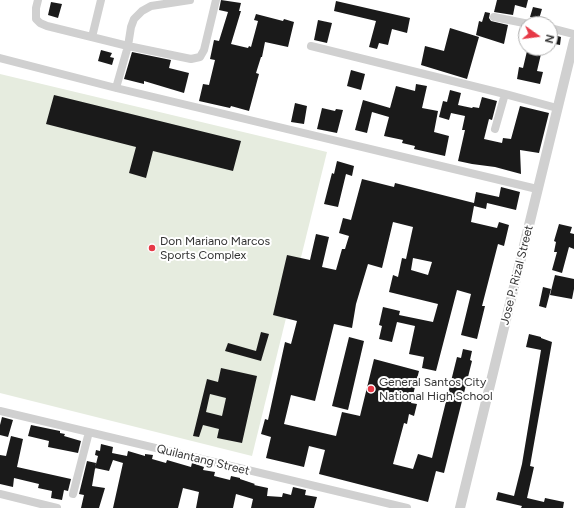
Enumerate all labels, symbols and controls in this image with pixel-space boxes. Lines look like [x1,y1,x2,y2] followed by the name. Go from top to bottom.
[518,16,558,56] north arrow
[542,33,556,44] text: N
[498,224,536,326] street label: Jose P. Rizal Street
[160,234,270,262] place label: Don Mariano Marcos Sports Complex
[147,243,157,253] marker: Don Mariano Marcos Sports Complex
[379,375,493,403] place label: General Santos City National High School
[366,384,376,394] marker: General Santos City National High School
[155,441,251,479] street label: Quilantang Street

